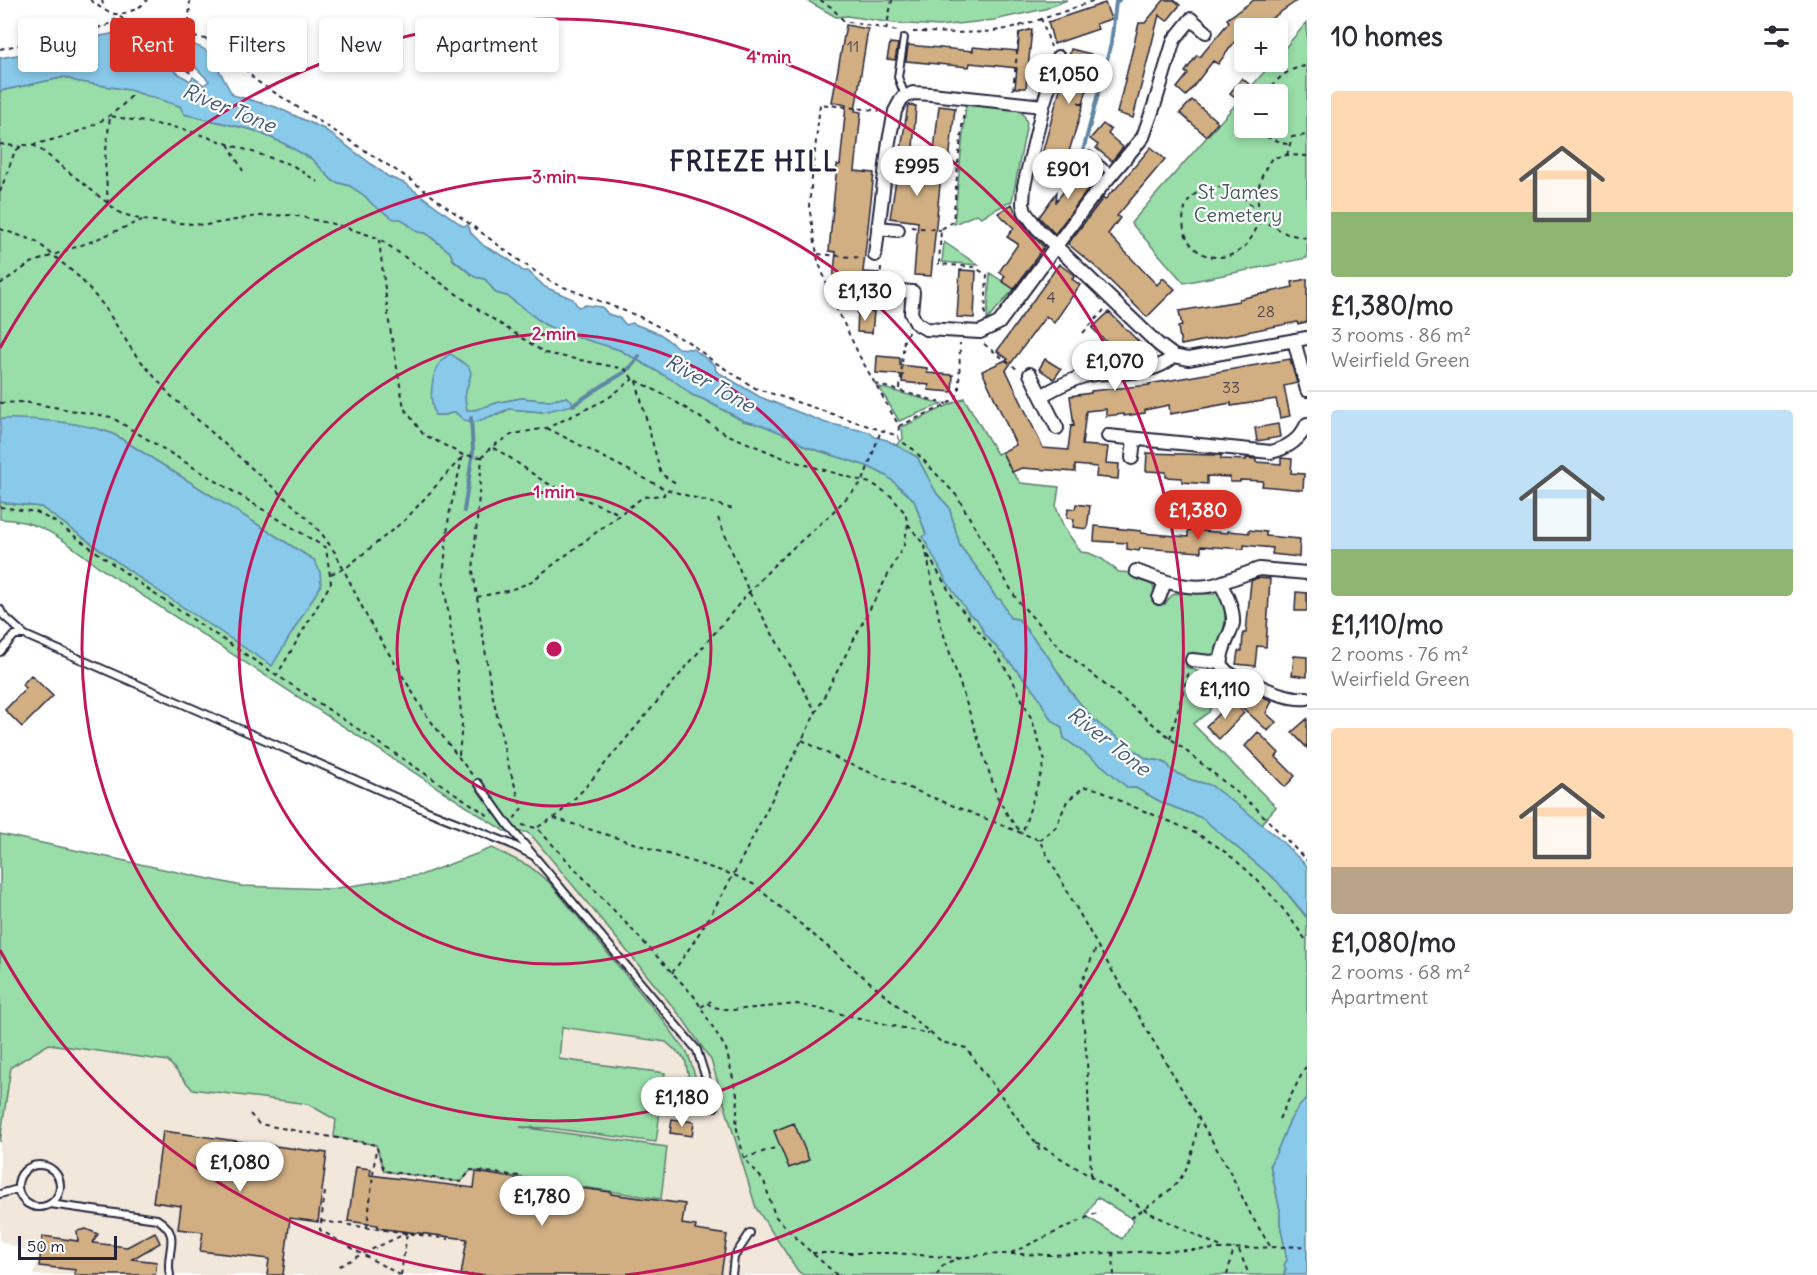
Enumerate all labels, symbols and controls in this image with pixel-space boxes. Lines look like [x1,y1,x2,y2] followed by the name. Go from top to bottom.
[18,18,98,72] chip: Buy
[110,18,195,72] chip: Rent
[207,18,307,72] chip: Filters
[319,18,403,72] chip: New
[415,18,559,72] chip: Apartment
[1234,18,1288,138] map controls
[1234,18,1288,72] button: +
[1331,20,1443,53] text: 10 homes
[1760,20,1793,53] icon: filters
[847,36,859,56] house number: 11
[747,45,792,68] text: 4 min
[1020,54,1118,105] pin: £1,050
[1039,61,1099,86] text: £1,050
[178,77,281,140] water label: River Tone
[1234,84,1288,138] button: −
[1508,130,1616,238] icon: home
[670,145,838,178] district label: FRIEZE HILL
[881,146,953,197] pin: £995
[1032,149,1104,200] pin: £901
[894,153,940,178] text: £995
[1046,156,1090,181] text: £901
[532,165,577,188] text: 3 min
[1194,179,1282,227] park label: St James Cemetery
[816,271,914,322] pin: £1,130
[838,278,892,303] text: £1,130
[1046,287,1056,307] house number: 4
[1331,289,1454,322] text: £1,380/mo
[1257,301,1275,321] house number: 28
[532,322,577,345] text: 2 min
[1331,322,1471,347] text: 3 rooms · 86 m²
[1066,341,1164,392] pin: £1,070
[661,347,761,419] water label: River Tone
[1331,347,1470,372] text: Weirfield Green
[1086,348,1144,373] text: £1,070
[1222,377,1240,397] house number: 33
[1508,449,1616,557] icon: home
[533,480,575,503] text: 1 min
[1149,490,1247,541] pin: £1,380
[1169,497,1227,522] text: £1,380
[1331,608,1443,641] text: £1,110/mo
[544,639,564,659] centre of rings
[1331,641,1469,666] text: 2 rooms · 76 m²
[1331,666,1470,691] text: Weirfield Green
[1176,669,1274,720] pin: £1,110
[1200,676,1250,701] text: £1,110
[1062,700,1157,783] water label: River Tone
[1508,767,1616,875] icon: home
[1331,926,1456,959] text: £1,080/mo
[1331,959,1471,984] text: 2 rooms · 68 m²
[1331,984,1428,1009] text: Apartment
[633,1077,731,1128] pin: £1,180
[655,1084,709,1109] text: £1,180
[191,1142,289,1193] pin: £1,080
[210,1149,270,1174] text: £1,080
[493,1176,591,1227] pin: £1,780
[513,1183,571,1208] text: £1,780
[18,1233,117,1260] scale bar
[27,1236,65,1256] text: 50 m

